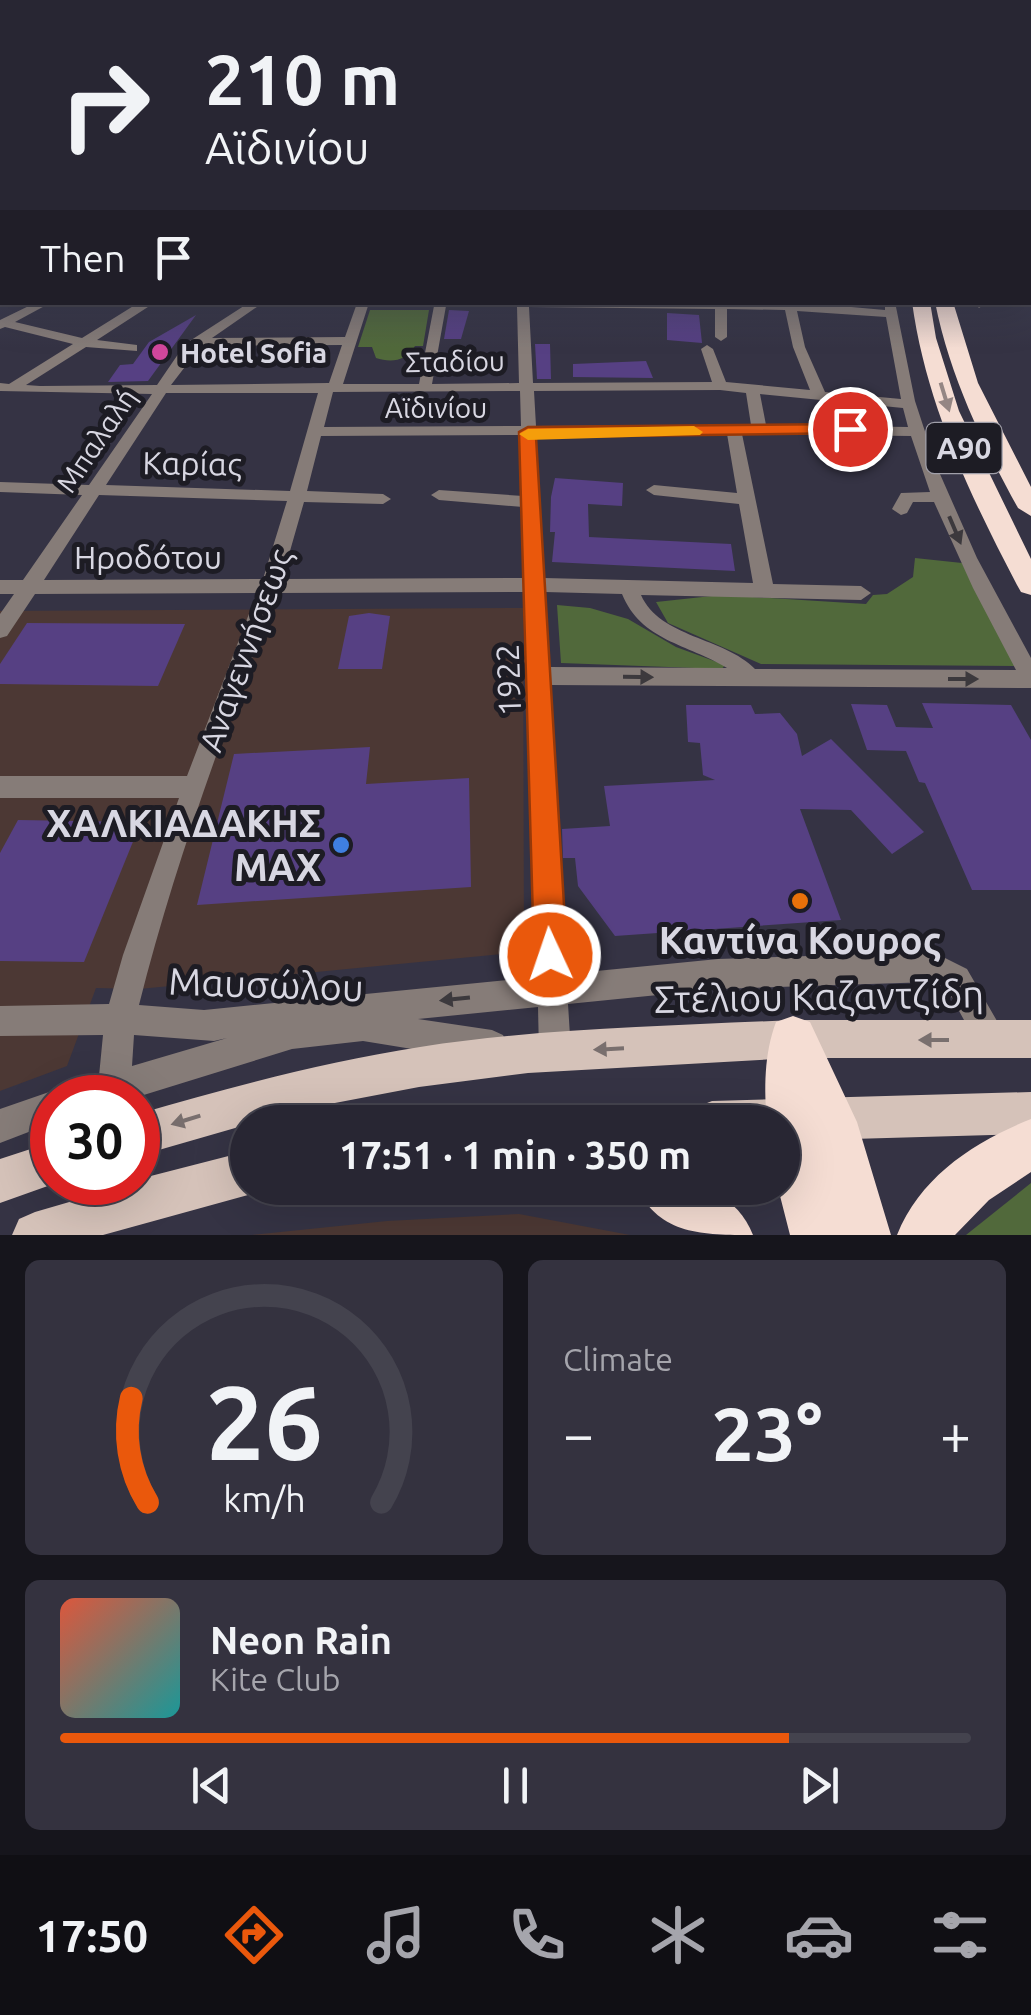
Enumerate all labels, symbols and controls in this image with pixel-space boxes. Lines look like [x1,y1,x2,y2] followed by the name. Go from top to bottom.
[40,40,170,170] icon: right
[205,40,400,118] text: 210 m
[205,122,369,173] text: Αϊδινίου
[146,230,201,285] icon: arrive
[40,237,126,279] text: Then
[180,337,327,368] place label: Hotel Sofia
[149,341,171,363] marker: Hotel Sofia
[405,345,505,377] street label: Σταδίου
[50,382,142,498] street label: Μπαλαλή
[938,382,953,412] one-way arrow
[808,387,893,472] pin
[385,392,487,423] street label: Αϊδινίου
[823,402,878,457] icon: arrive
[926,423,1002,473] road number: Α90
[142,444,242,483] street label: Καρίας
[947,515,963,545] one-way arrow
[74,539,222,575] street label: Ηροδότου
[192,544,299,757] street label: Αναγεννήσεως
[489,643,527,717] street label: 1922
[623,669,655,685] one-way arrow
[948,671,980,687] one-way arrow
[46,802,321,888] place label: ΧΑΛΚΙΑΔΑΚΗΣ MAX
[330,834,352,856] marker: ΧΑΛΚΙΑΔΑΚΗΣ MAX
[789,890,811,912] marker: Καντίνα Κουρος
[498,903,602,1007] position arrow
[659,919,941,962] place label: Καντίνα Κουρος
[168,960,364,1008] street label: Μαυσώλου
[654,972,984,1021] street label: Στέλιου Καζαντζίδη
[438,991,470,1007] one-way arrow
[917,1032,949,1048] one-way arrow
[592,1041,624,1057] one-way arrow
[30,1075,160,1205] speed limit sign: 30
[170,1113,201,1128] one-way arrow
[339,1134,691,1176] text: 17:51 · 1 min · 350 m
[563,1341,673,1377] text: Climate
[205,1363,323,1480] text: 26
[711,1391,823,1475] text: 23°
[563,1403,594,1464] text: −
[940,1403,971,1464] text: +
[223,1479,305,1519] text: km/h
[210,1619,392,1661] text: Neon Rain
[210,1661,340,1697] text: Kite Club
[184,1758,239,1813] icon: previous
[488,1758,543,1813] icon: pause
[792,1758,847,1813] icon: next
[219,1900,289,1970] icon: directions
[361,1900,431,1970] icon: music
[502,1900,572,1970] icon: phone
[643,1900,713,1970] icon: climate
[784,1900,854,1970] icon: car
[925,1900,995,1970] icon: filters
[36,1910,148,1961] text: 17:50

